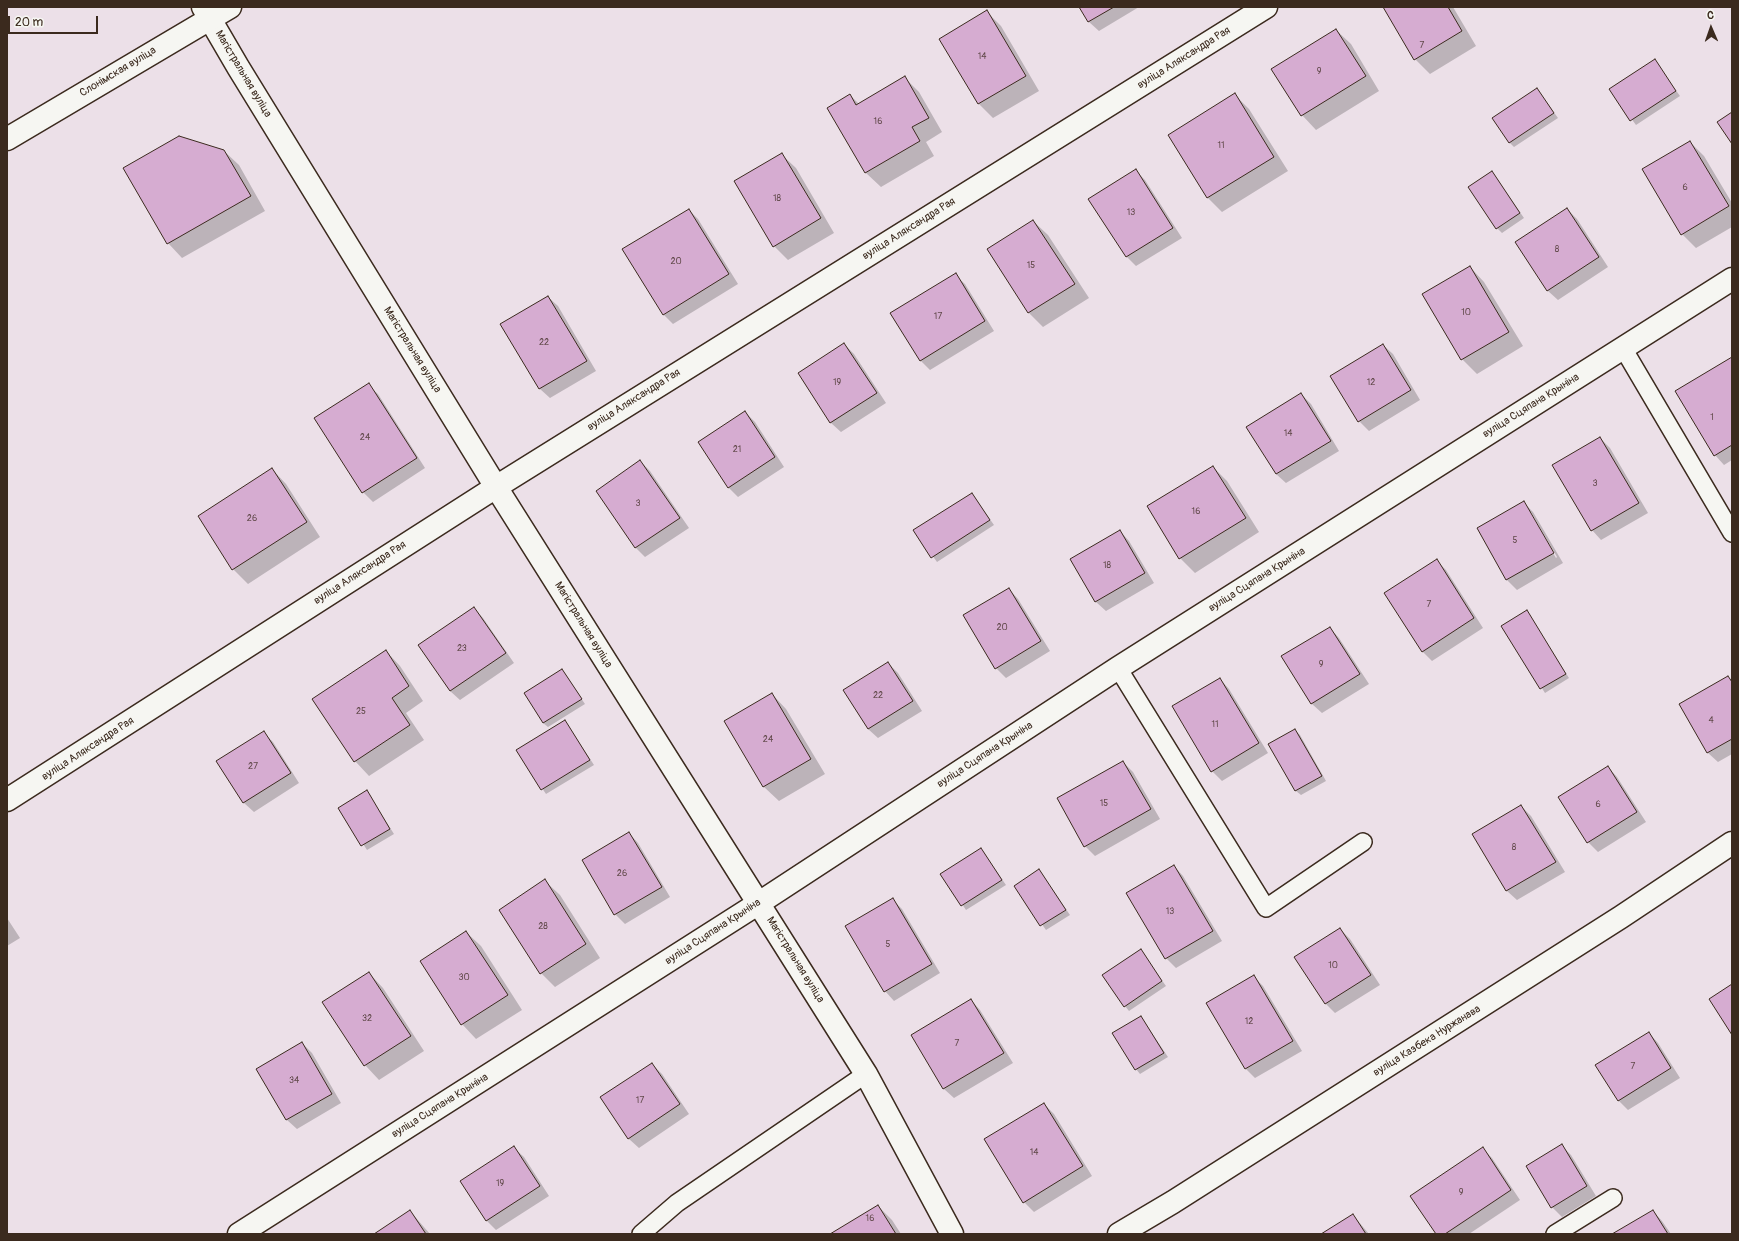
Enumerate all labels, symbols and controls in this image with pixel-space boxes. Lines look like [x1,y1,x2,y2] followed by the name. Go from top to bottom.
[10,8,100,34] scale bar
[1691,8,1731,48] north arrow
[1707,9,1714,22] text: С
[15,15,43,30] text: 20 m
[1135,24,1233,92] street label: вуліца Аляксандра Рая
[212,28,274,120] street label: Магістральная вуліца
[1420,41,1424,51] house number: 7
[77,44,159,100] street label: Слонімская вуліца
[978,52,986,62] house number: 14
[1317,67,1321,77] house number: 9
[874,117,882,127] house number: 16
[1217,141,1225,151] house number: 11
[1682,183,1688,193] house number: 6
[773,194,781,204] house number: 18
[860,195,958,263] street label: вуліца Аляксандра Рая
[1127,208,1135,218] house number: 13
[1555,245,1559,255] house number: 8
[670,257,682,267] house number: 20
[1027,261,1035,271] house number: 15
[380,305,444,395] street label: Магістральная вуліца
[1461,308,1471,318] house number: 10
[934,312,942,322] house number: 17
[539,338,549,348] house number: 22
[585,366,683,434] street label: вуліца Аляксандра Рая
[1480,371,1582,441] street label: вуліца Сцяпана Крыніна
[833,378,841,388] house number: 19
[1367,378,1375,388] house number: 12
[1710,413,1714,423] house number: 1
[1284,429,1292,439] house number: 14
[360,433,370,443] house number: 24
[733,445,741,455] house number: 21
[1592,479,1598,489] house number: 3
[635,499,641,509] house number: 3
[1192,507,1200,517] house number: 16
[247,514,257,524] house number: 26
[1513,536,1517,546] house number: 5
[311,538,409,608] street label: вуліца Аляксандра Рая
[1206,545,1308,615] street label: вуліца Сцяпана Крыніна
[1103,561,1111,571] house number: 18
[551,580,615,670] street label: Магістральная вуліца
[1427,600,1431,610] house number: 7
[996,623,1008,633] house number: 20
[457,644,467,654] house number: 23
[1319,660,1323,670] house number: 9
[873,691,883,701] house number: 22
[356,707,366,717] house number: 25
[39,714,137,784] street label: вуліца Аляксандра Рая
[1708,716,1714,726] house number: 4
[935,719,1035,791] street label: вуліца Сцяпана Крыніна
[1211,720,1219,730] house number: 11
[763,735,773,745] house number: 24
[248,762,258,772] house number: 27
[1100,799,1108,809] house number: 15
[1595,800,1601,810] house number: 6
[1512,843,1516,853] house number: 8
[617,869,627,879] house number: 26
[663,896,763,968] street label: вуліца Сцяпана Крыніна
[1166,907,1174,917] house number: 13
[763,915,827,1005] street label: Магістральная вуліца
[538,922,548,932] house number: 28
[886,940,890,950] house number: 5
[1328,961,1338,971] house number: 10
[458,973,470,983] house number: 30
[1371,1003,1483,1079] street label: вуліца Казбека Нуржанава
[362,1014,372,1024] house number: 32
[1245,1017,1253,1027] house number: 12
[955,1039,959,1049] house number: 7
[1631,1062,1635,1072] house number: 7
[389,1071,491,1141] street label: вуліца Сцяпана Крыніна
[289,1076,299,1086] house number: 34
[636,1096,644,1106] house number: 17
[1030,1148,1038,1158] house number: 14
[496,1179,504,1189] house number: 19
[1459,1188,1463,1198] house number: 9
[866,1214,874,1224] house number: 16

